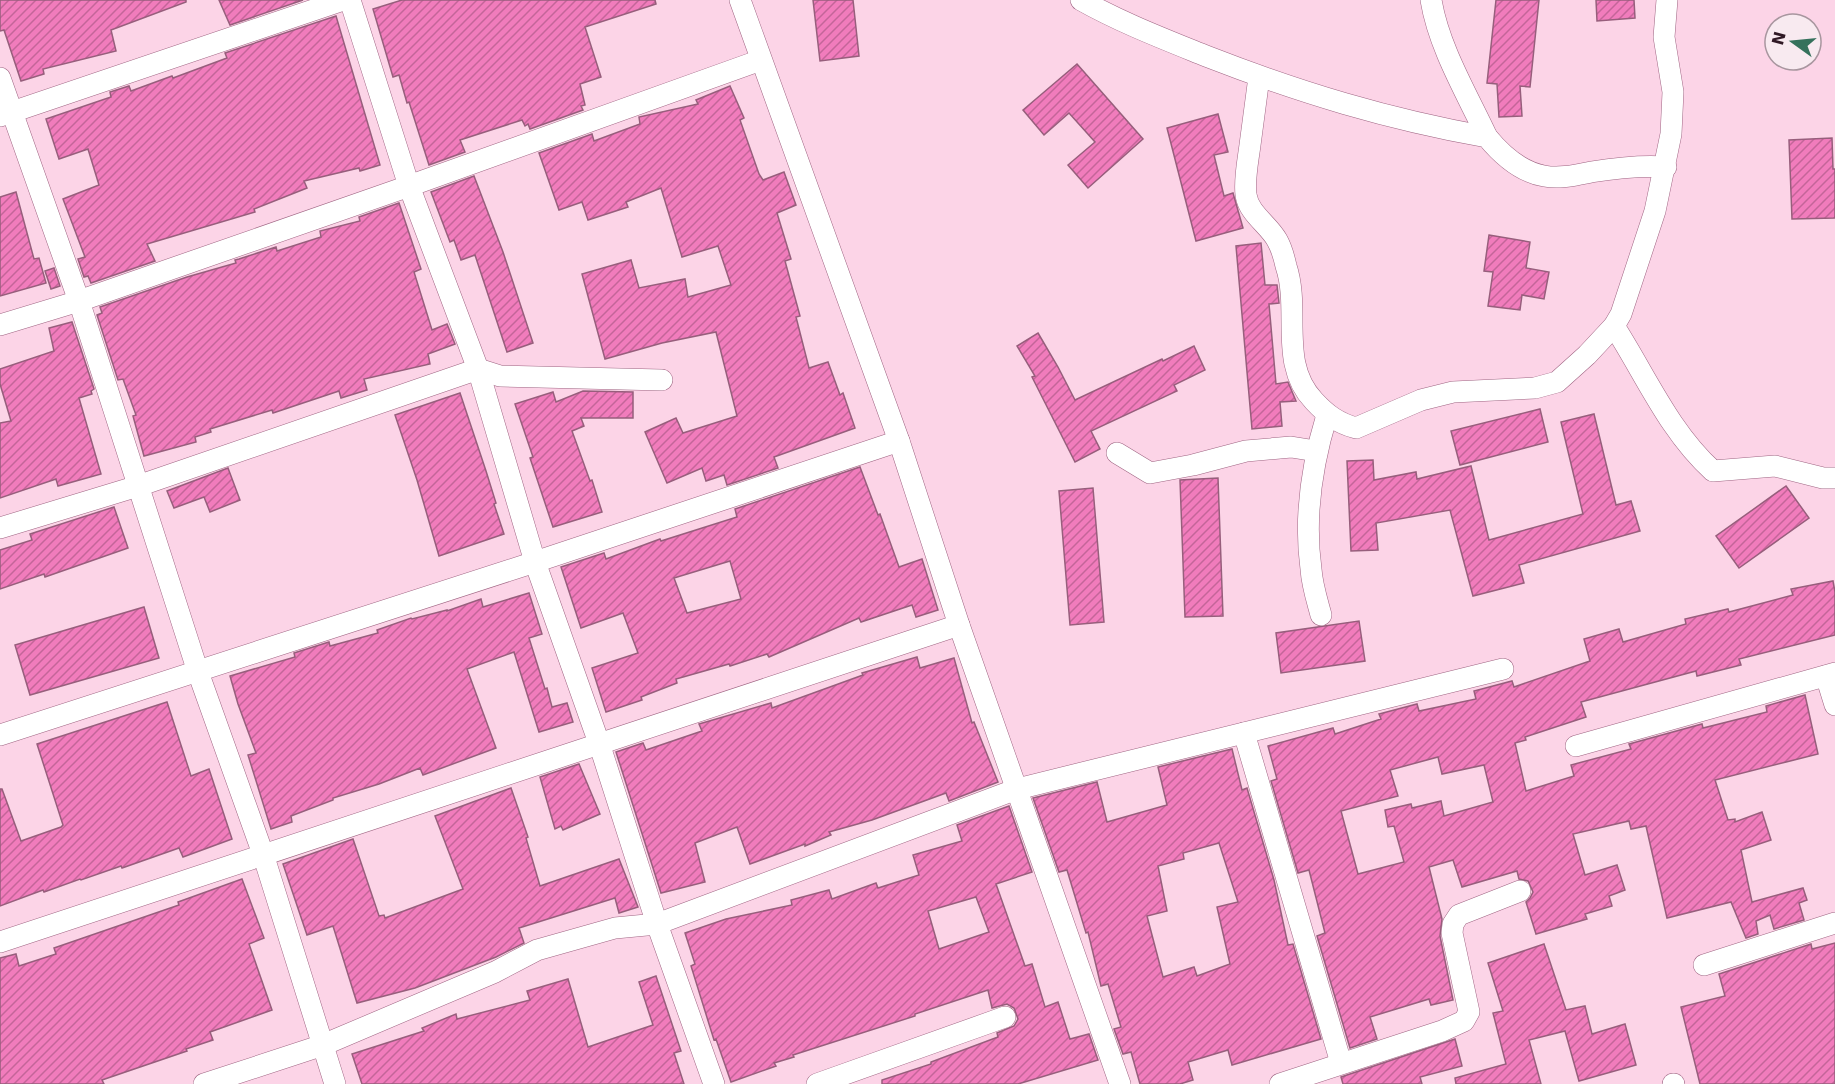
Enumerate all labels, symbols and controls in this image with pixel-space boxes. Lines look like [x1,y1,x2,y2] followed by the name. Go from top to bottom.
[1763,12,1823,72] north arrow
[1768,29,1790,47] text: N

